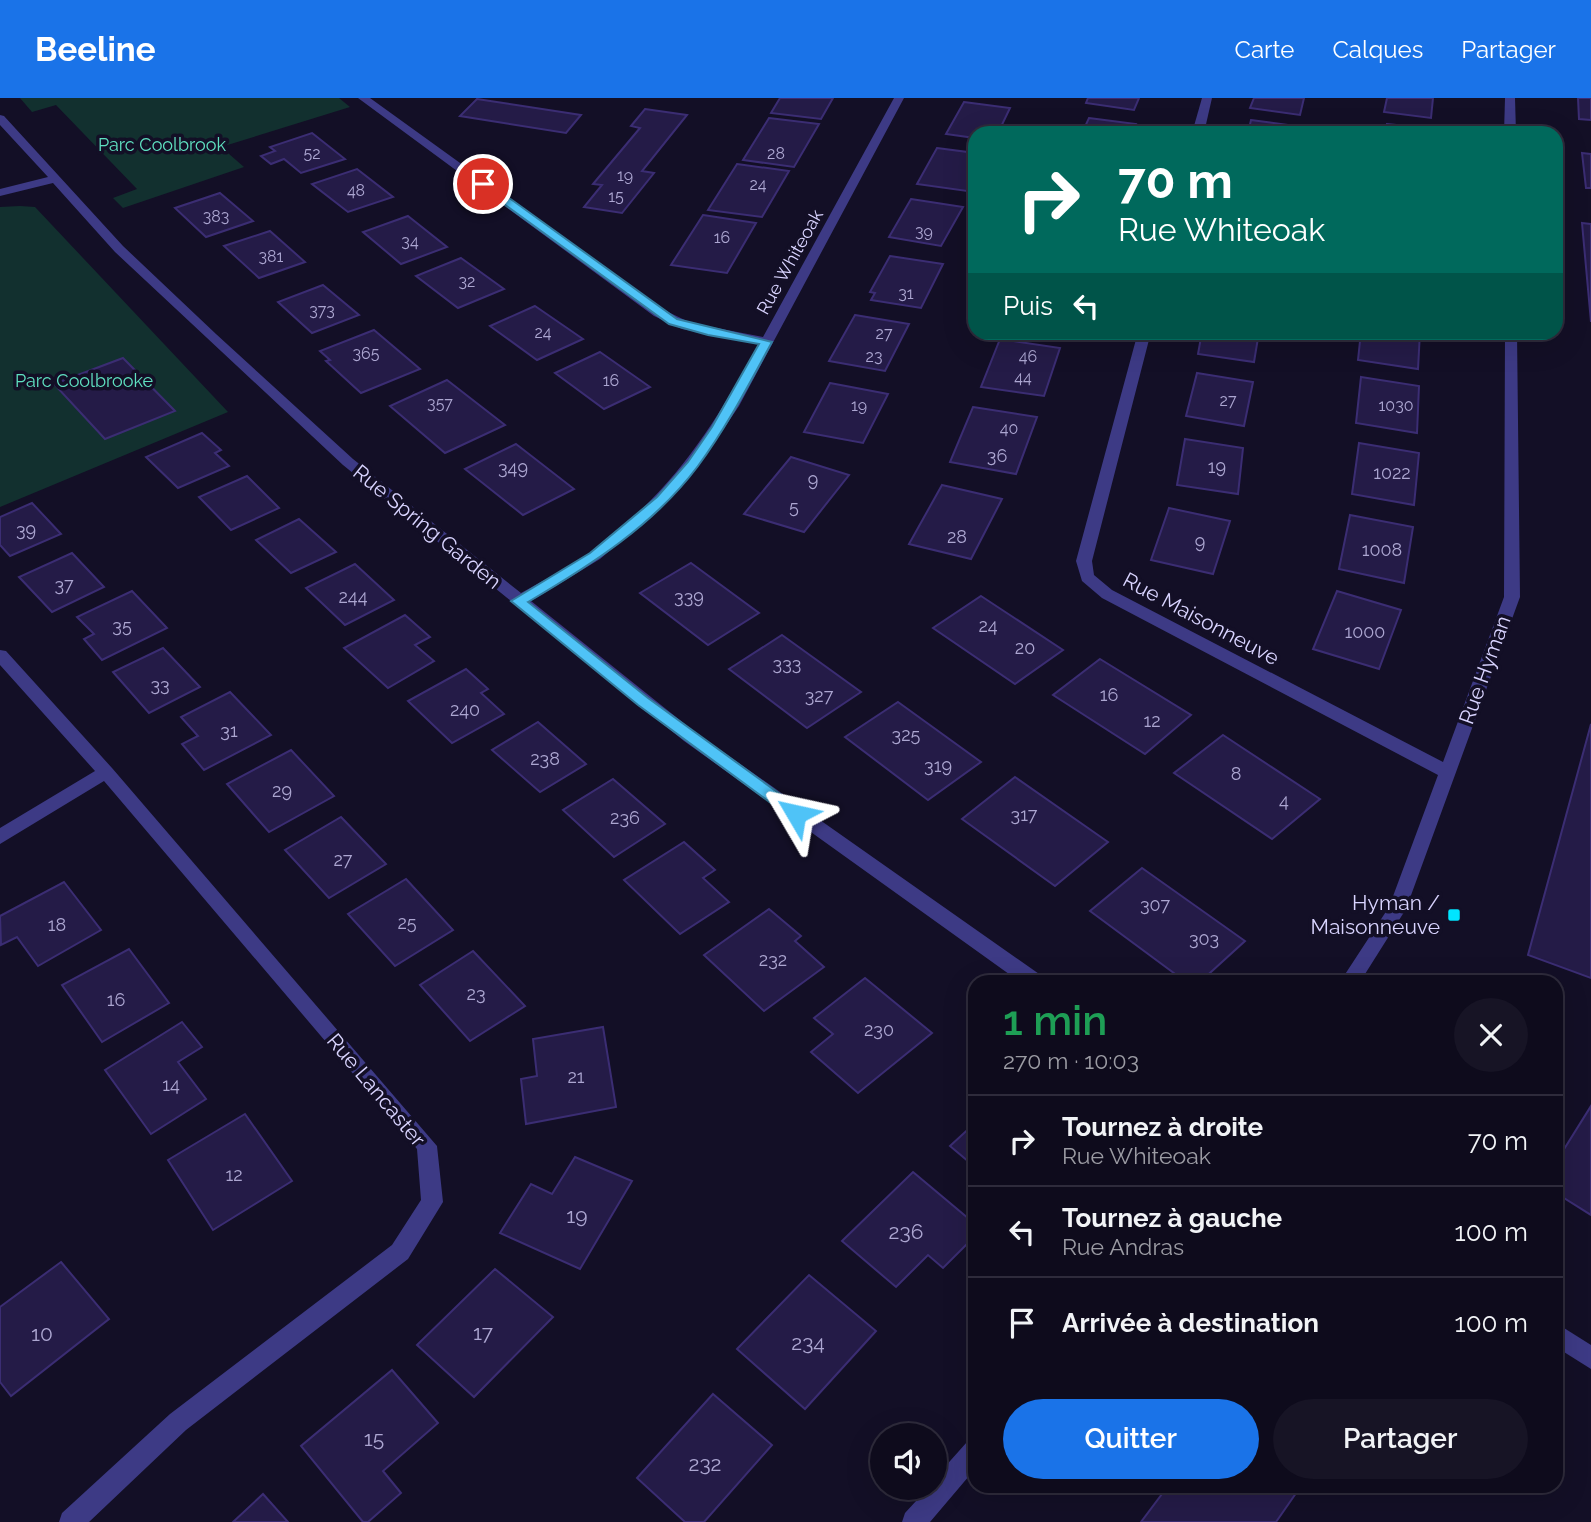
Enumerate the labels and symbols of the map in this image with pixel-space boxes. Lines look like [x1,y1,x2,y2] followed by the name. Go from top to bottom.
[98,134,227,155] park label: Parc Coolbrook
[303,144,321,163] house number: 52
[767,144,785,163] house number: 28
[453,154,513,214] pin
[617,166,633,185] house number: 19
[749,175,767,194] house number: 24
[347,181,365,200] house number: 48
[608,187,624,206] house number: 15
[752,205,827,318] street label: Rue Whiteoak
[203,207,229,226] house number: 383
[915,222,933,241] house number: 39
[714,228,730,247] house number: 16
[401,232,419,251] house number: 34
[259,247,284,266] house number: 381
[459,272,475,291] house number: 32
[898,284,914,303] house number: 31
[309,301,335,320] house number: 373
[534,323,552,342] house number: 24
[876,324,893,343] house number: 27
[353,344,380,363] house number: 365
[866,347,882,366] house number: 23
[1019,347,1037,366] house number: 46
[1014,368,1032,387] house number: 44
[15,370,154,391] park label: Parc Coolbrooke
[603,371,619,390] house number: 16
[1220,391,1237,410] house number: 27
[427,394,453,413] house number: 357
[851,396,867,415] house number: 19
[1379,396,1413,415] house number: 1030
[1000,419,1018,438] house number: 40
[987,445,1007,466] house number: 36
[1208,456,1226,477] house number: 19
[498,457,528,478] house number: 349
[348,459,506,594] street label: Rue Spring Garden
[1373,462,1411,483] house number: 1022
[808,469,818,490] house number: 9
[789,496,799,517] house number: 5
[16,519,36,540] house number: 39
[947,526,967,547] house number: 28
[1195,531,1205,552] house number: 9
[1362,539,1402,560] house number: 1008
[1119,567,1284,670] street label: Rue Maisonneuve
[54,574,74,595] house number: 37
[338,586,368,607] house number: 244
[674,586,704,607] house number: 339
[1453,612,1516,727] street label: Rue Hyman
[112,615,132,636] house number: 35
[978,615,998,636] house number: 24
[1345,621,1385,642] house number: 1000
[1015,637,1035,658] house number: 20
[773,653,801,674] house number: 333
[150,674,170,695] house number: 33
[1100,684,1118,705] house number: 16
[805,685,834,706] house number: 327
[450,699,480,720] house number: 240
[1143,710,1161,731] house number: 12
[220,720,238,741] house number: 31
[892,724,921,745] house number: 325
[530,748,560,769] house number: 238
[924,755,952,776] house number: 319
[1231,763,1241,784] house number: 8
[759,777,833,851] position arrow
[272,780,292,801] house number: 29
[1279,790,1289,811] house number: 4
[1011,804,1038,825] house number: 317
[610,807,640,828] house number: 236
[333,849,353,870] house number: 27
[1311,890,1440,939] place label: Hyman / Maisonneuve
[1140,894,1170,915] house number: 307
[1446,907,1462,923] marker: Hyman / Maisonneuve
[397,912,417,933] house number: 25
[48,914,66,935] house number: 18
[1189,928,1219,949] house number: 303
[759,949,787,970] house number: 232
[467,983,486,1004] house number: 23
[107,989,125,1010] house number: 16
[864,1019,894,1040] house number: 230
[322,1028,431,1152] street label: Rue Lancaster
[567,1066,585,1087] house number: 21
[162,1074,180,1095] house number: 14
[225,1164,243,1185] house number: 12
[566,1203,588,1228] house number: 19
[889,1219,923,1244] house number: 236
[473,1320,494,1345] house number: 17
[31,1321,53,1346] house number: 10
[791,1330,825,1355] house number: 234
[364,1426,384,1451] house number: 15
[688,1451,722,1476] house number: 232

